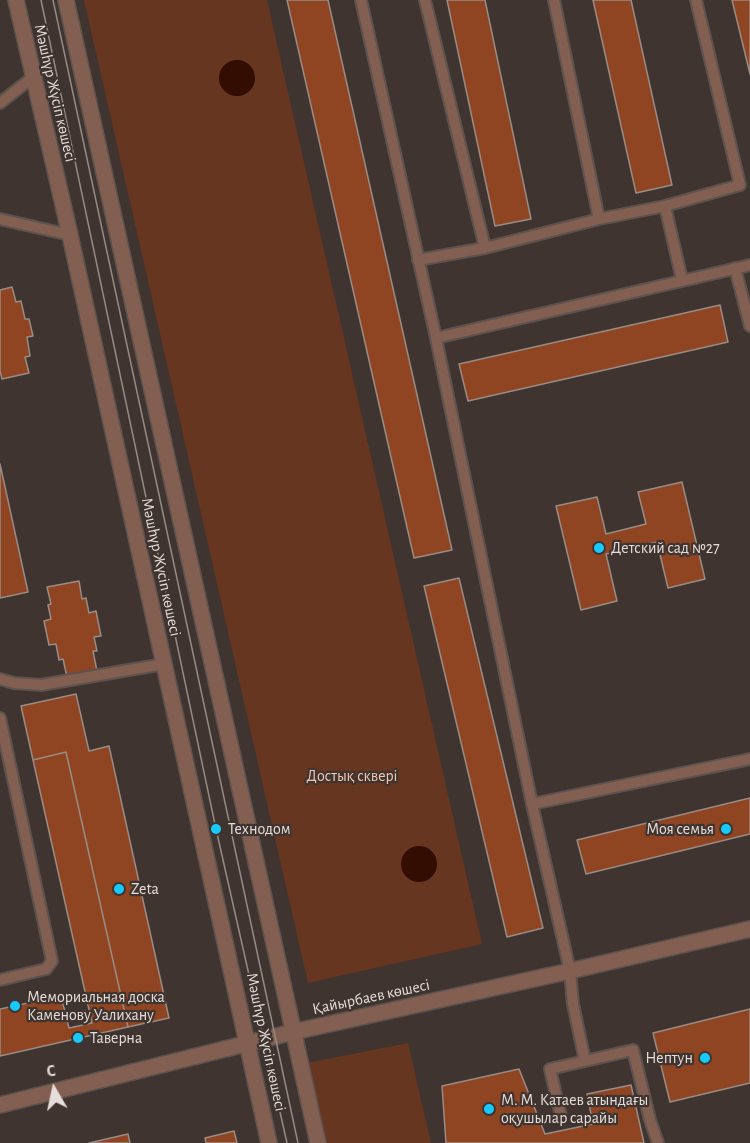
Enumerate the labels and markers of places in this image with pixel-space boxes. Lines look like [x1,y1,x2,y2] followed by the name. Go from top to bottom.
[611,538,720,558] place label: Детский сад №27
[592,541,606,555] marker: Детский сад №27
[228,819,291,839] place label: Технодом
[646,819,714,839] place label: Моя семья
[209,822,223,836] marker: Технодом
[719,822,733,836] marker: Моя семья
[131,879,159,899] place label: Zeta
[112,882,126,896] marker: Zeta
[27,987,165,1025] place label: Мемориальная доска Каменову Уалихану
[8,999,22,1013] marker: Мемориальная доска Каменову Уалихану
[90,1028,142,1048] place label: Таверна
[71,1031,85,1045] marker: Таверна
[645,1048,693,1068] place label: Нептун
[698,1051,712,1065] marker: Нептун
[501,1090,648,1128] place label: М. М. Катаев атындағы оқушылар сарайы
[482,1102,496,1116] marker: М. М. Катаев атындағы оқушылар сарайы

